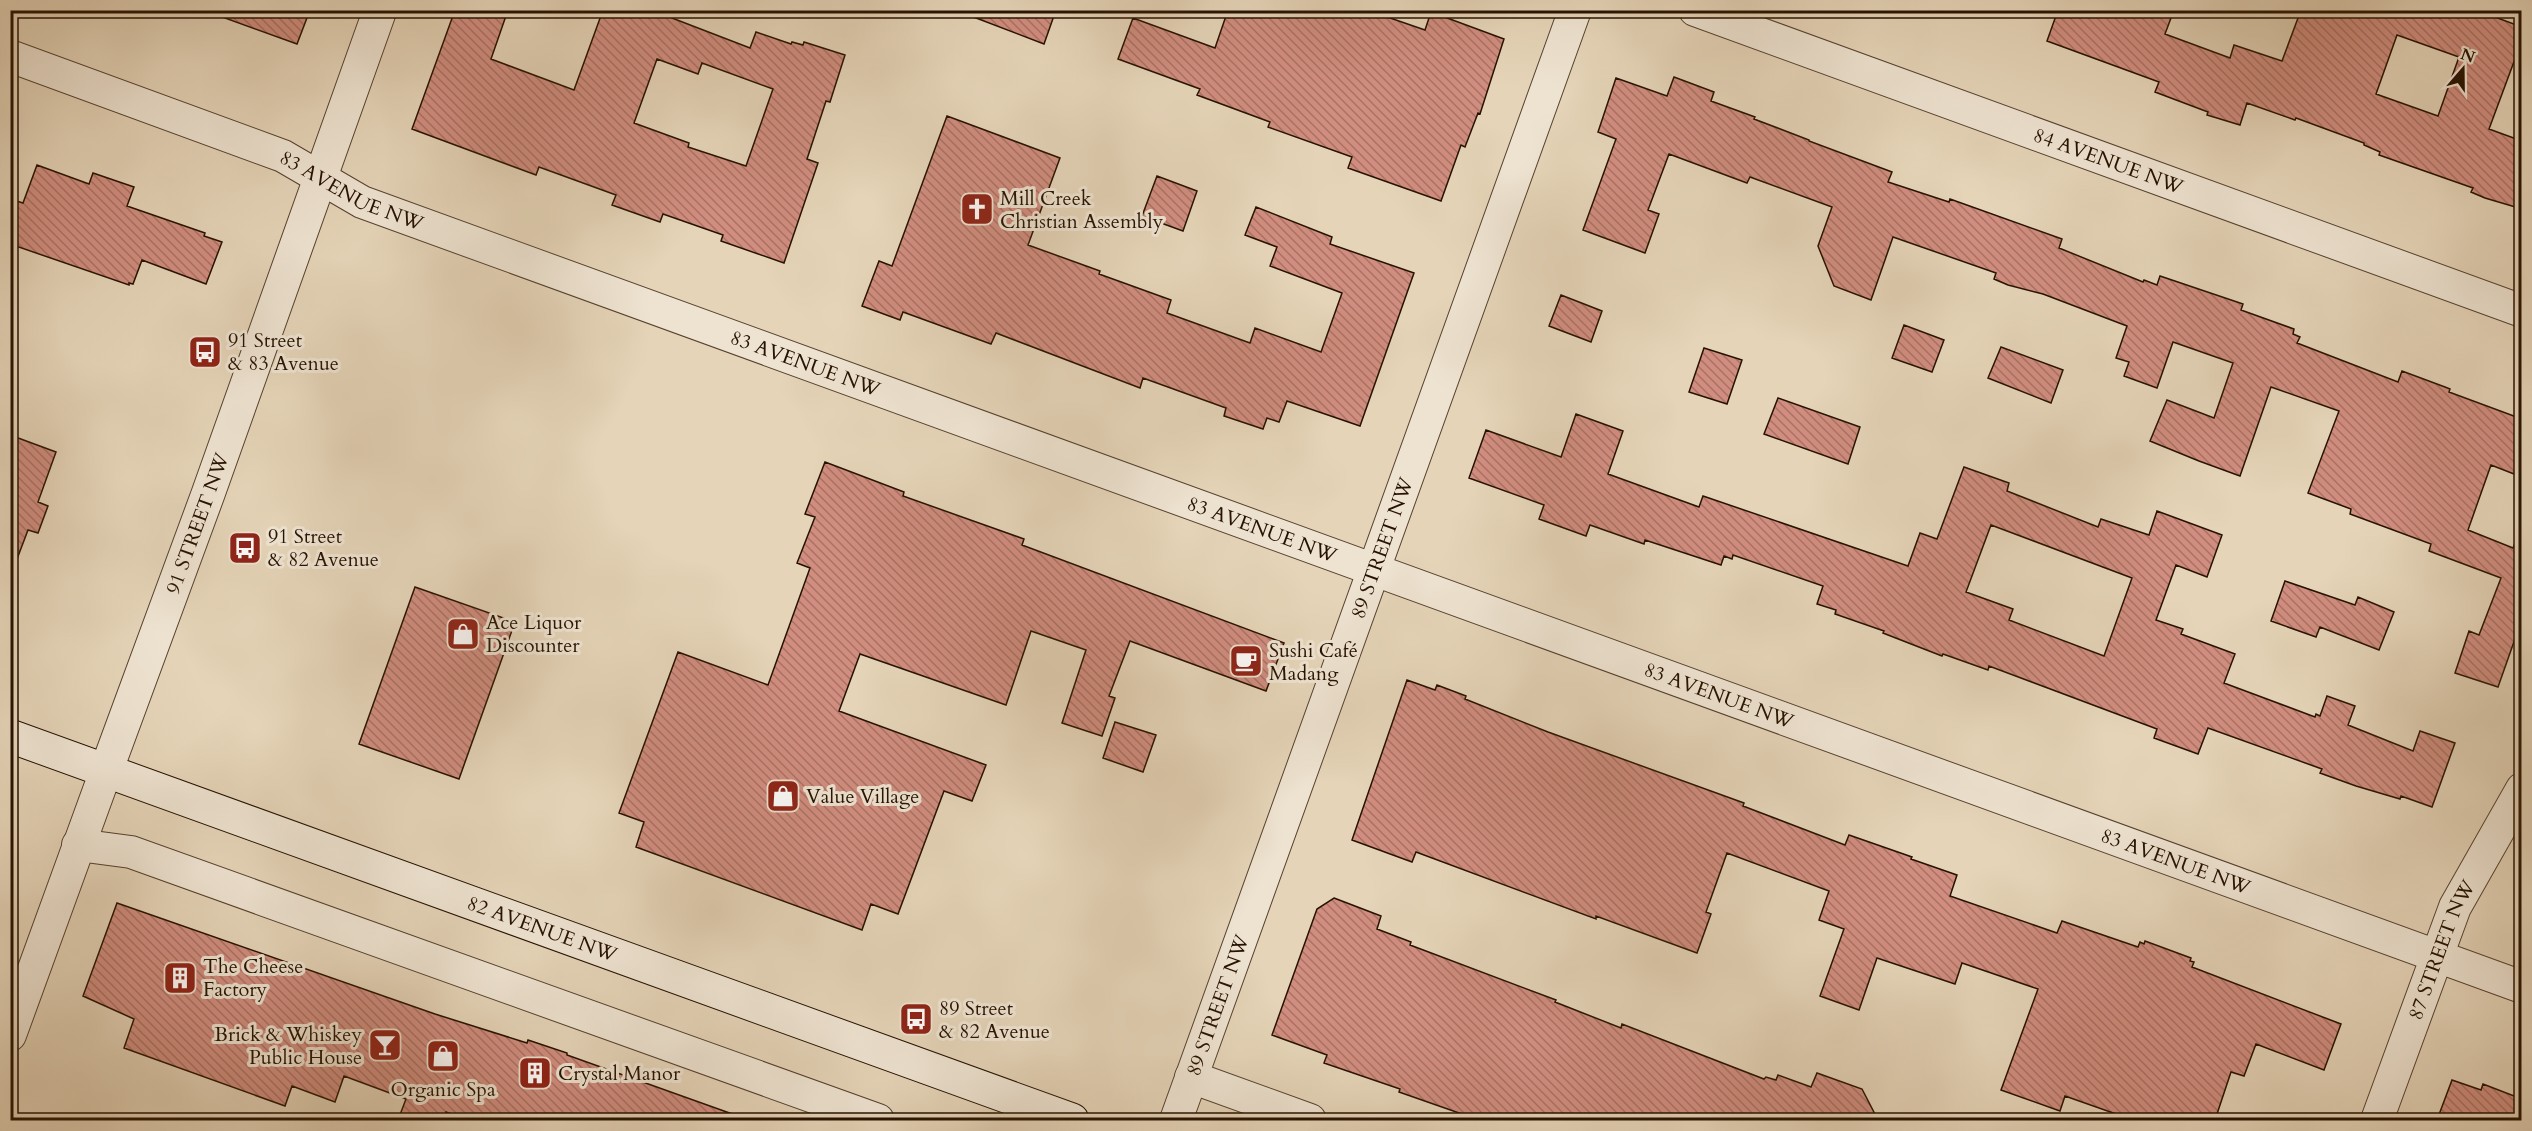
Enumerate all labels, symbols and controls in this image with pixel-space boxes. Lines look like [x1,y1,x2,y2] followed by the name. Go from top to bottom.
[2433,39,2493,99] north arrow
[2457,43,2478,69] text: N
[2030,121,2188,201] street label: 84 AVENUE NW
[275,144,428,238] street label: 83 AVENUE NW
[1000,185,1164,235] place label: Mill Creek Christian Assembly
[959,191,995,227] church icon: Mill Creek Christian Assembly
[727,324,885,404] street label: 83 AVENUE NW
[228,327,339,377] place label: 91 Street & 83 Avenue
[187,334,223,370] bus stop icon: 91 Street & 83 Avenue
[159,448,236,598] street label: 91 STREET NW
[1344,473,1420,622] street label: 89 STREET NW
[1183,490,1342,570] street label: 83 AVENUE NW
[268,523,379,573] place label: 91 Street & 82 Avenue
[227,530,263,566] bus stop icon: 91 Street & 82 Avenue
[486,609,582,659] place label: Ace Liquor Discounter
[445,616,481,652] shop icon: Ace Liquor Discounter
[1269,637,1358,687] place label: Sushi Café Madang
[1228,643,1264,679] cafe icon: Sushi Café Madang
[1640,656,1798,736] street label: 83 AVENUE NW
[765,778,801,814] shop icon: Value Village
[806,783,919,810] place label: Value Village
[2097,822,2255,902] street label: 83 AVENUE NW
[2402,874,2482,1024] street label: 87 STREET NW
[463,889,622,969] street label: 82 AVENUE NW
[1180,930,1256,1080] street label: 89 STREET NW
[203,953,303,1003] place label: The Cheese Factory
[162,960,198,996] building icon: The Cheese Factory
[939,995,1050,1045] place label: 89 Street & 82 Avenue
[898,1001,934,1037] bus stop icon: 89 Street & 82 Avenue
[214,1021,362,1071] place label: Brick & Whiskey Public House
[367,1027,403,1063] bar icon: Brick & Whiskey Public House
[425,1038,461,1074] shop icon: Organic Spa
[517,1055,553,1091] building icon: Crystal Manor
[558,1060,681,1087] place label: Crystal Manor
[390,1076,496,1103] place label: Organic Spa

